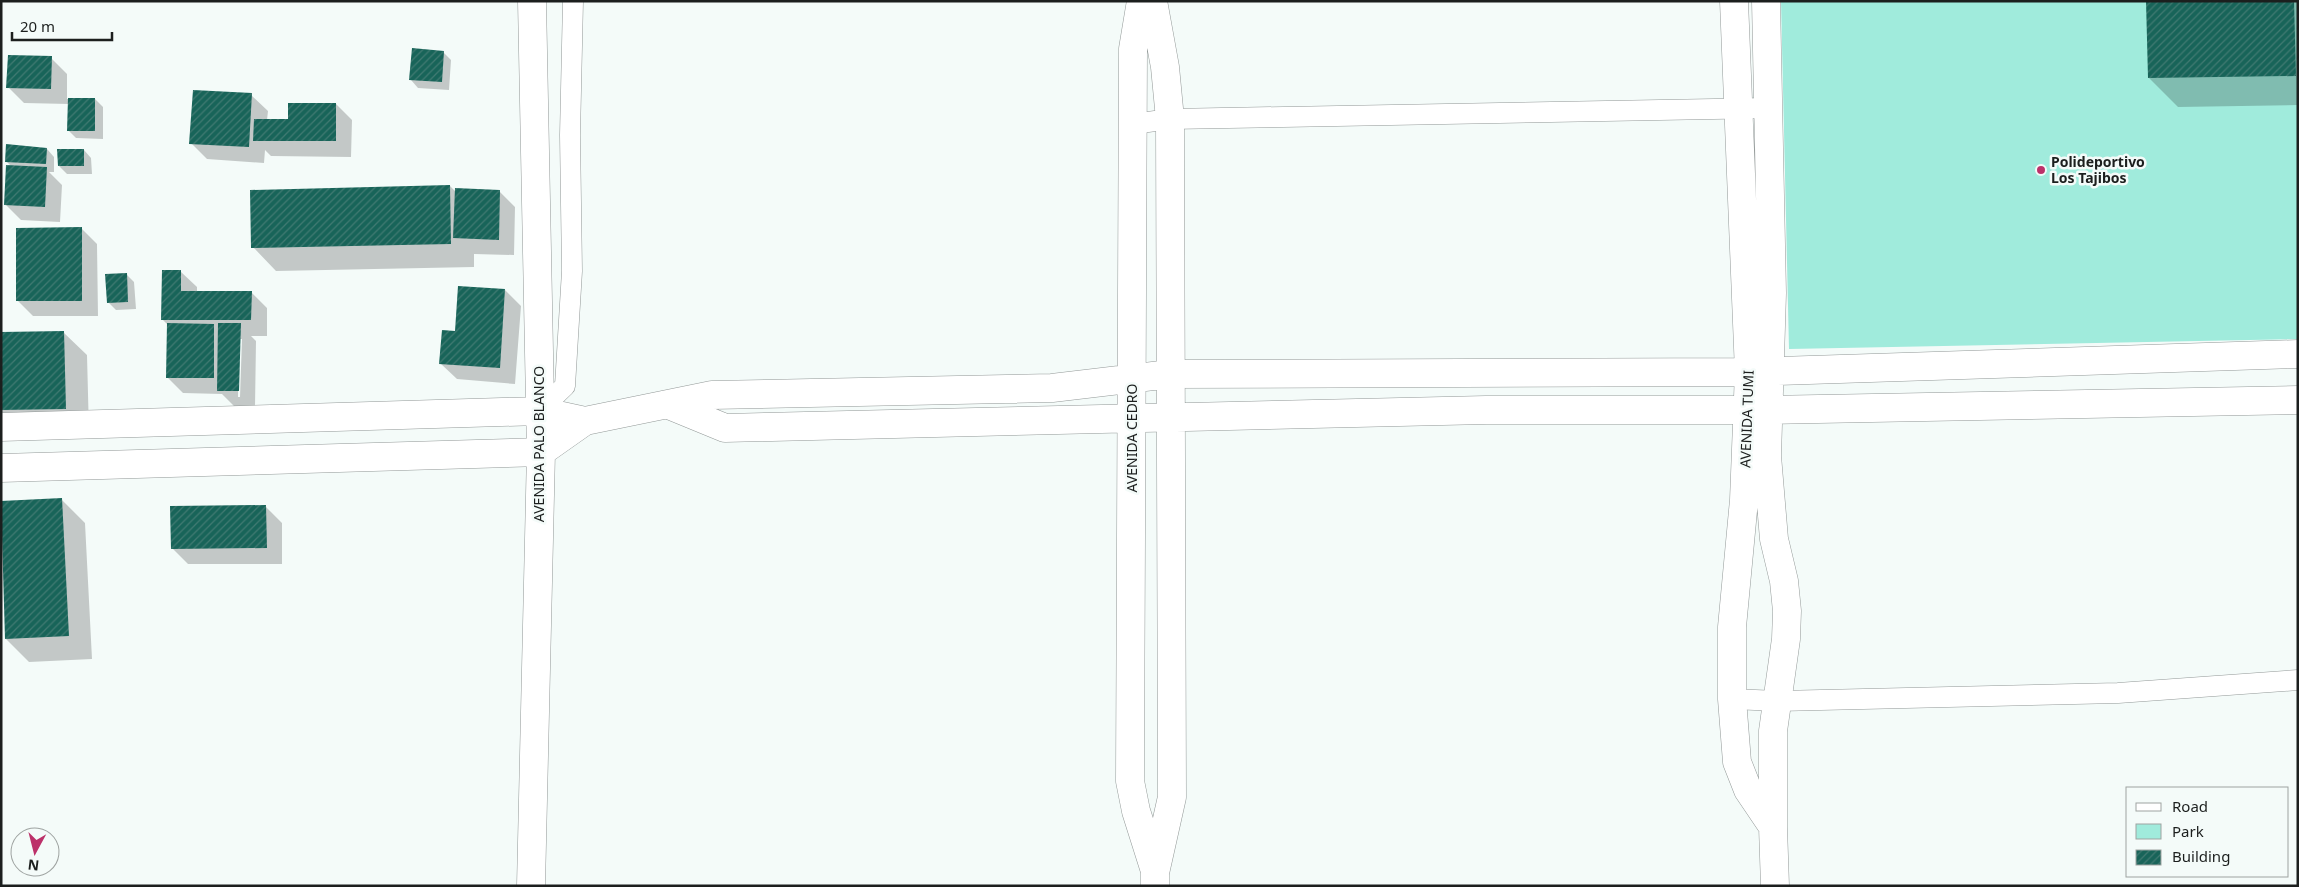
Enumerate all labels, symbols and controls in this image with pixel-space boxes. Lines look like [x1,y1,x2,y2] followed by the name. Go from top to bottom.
[12,10,112,42] scale bar
[20,16,55,36] text: 20 m
[2051,152,2145,187] place label: Polideportivo Los Tajibos
[2035,164,2047,176] marker: Polideportivo Los Tajibos
[529,366,548,522] street label: AVENIDA PALO BLANCO
[1735,369,1758,468] street label: AVENIDA TUMI
[1122,383,1141,492] street label: AVENIDA CEDRO
[2126,787,2289,877] legend
[2172,796,2208,816] text: Road
[2172,821,2204,841] text: Park
[10,827,60,877] north arrow
[2172,846,2230,866] text: Building
[27,855,40,876] text: N

